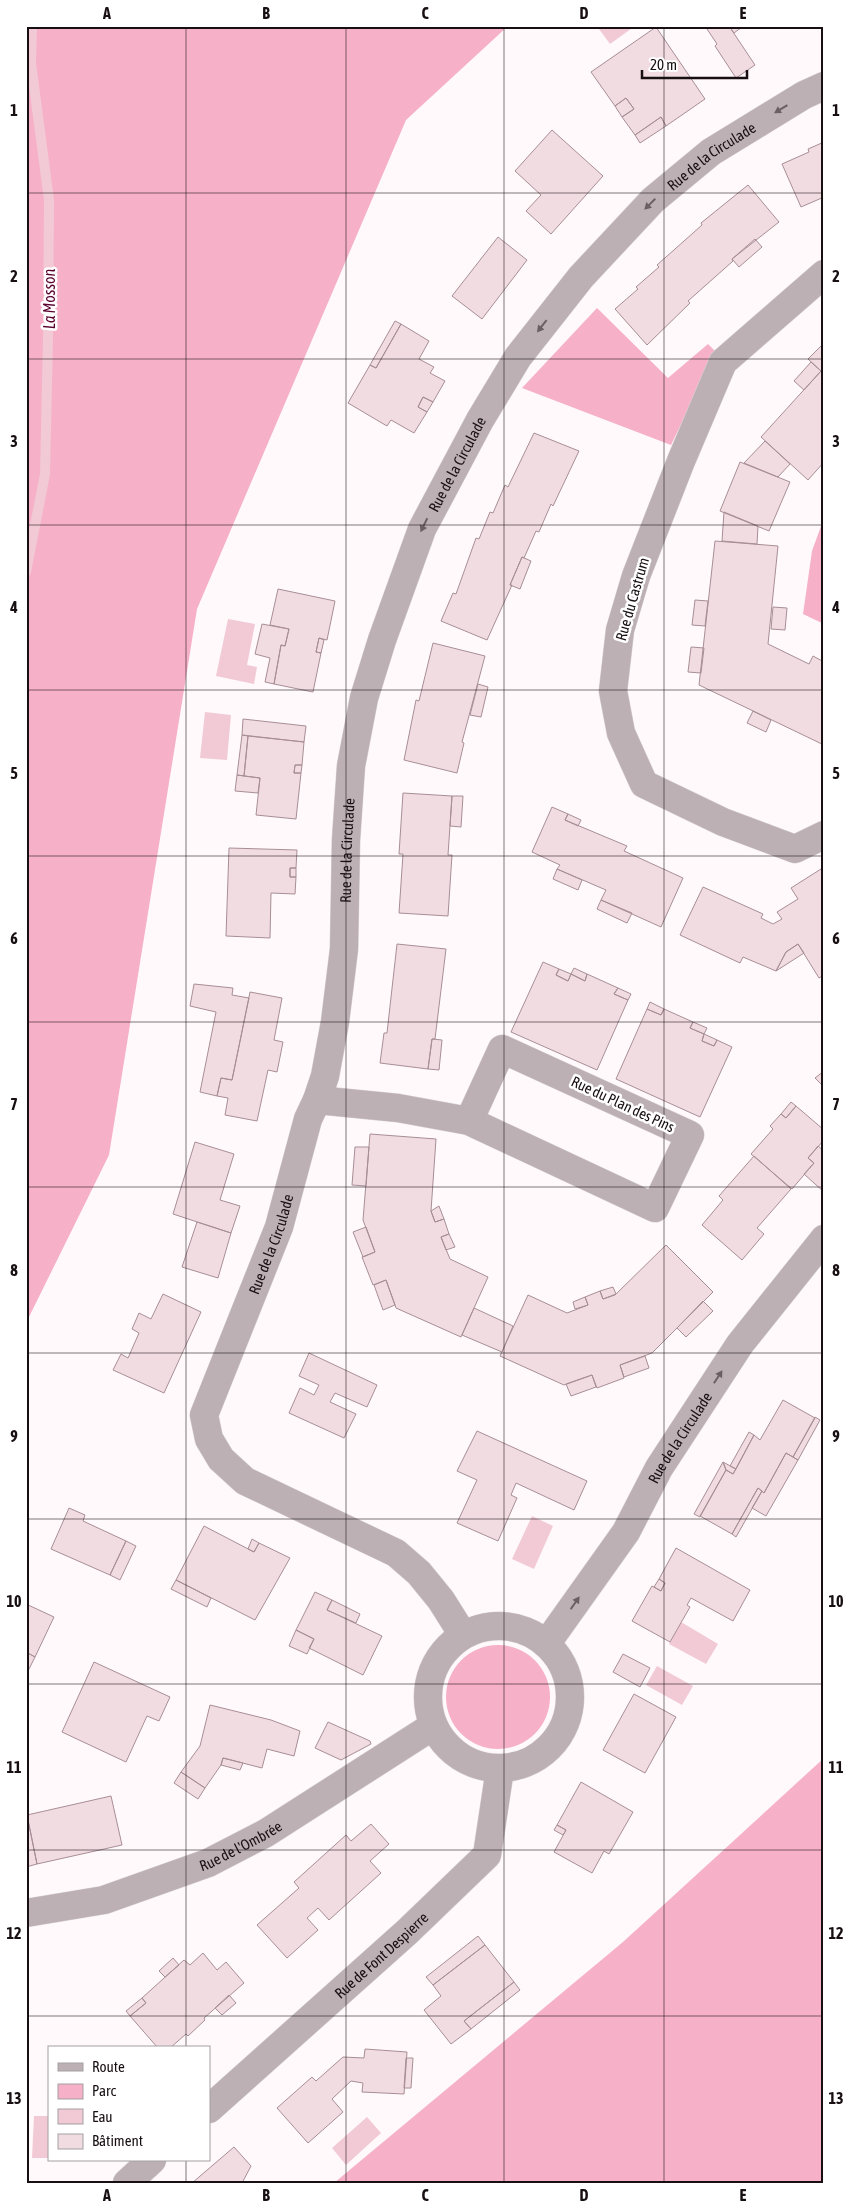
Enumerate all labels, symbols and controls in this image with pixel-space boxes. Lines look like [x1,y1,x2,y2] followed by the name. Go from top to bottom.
[102,4,111,22] text: A
[262,4,270,22] text: B
[421,4,429,22] text: C
[580,4,589,22] text: D
[740,4,747,22] text: E
[642,48,748,80] scale bar
[650,56,677,73] text: 20 m
[10,101,18,119] text: 1
[832,101,840,119] text: 1
[774,105,787,114] one-way arrow
[664,118,759,193] street label: Rue de la Circulade
[644,198,656,210] one-way arrow
[10,267,18,285] text: 2
[832,267,840,285] text: 2
[40,268,58,329] water label: La Mosson
[537,319,547,333] one-way arrow
[424,414,489,514] street label: Rue de la Circulade
[10,432,18,450] text: 3
[832,432,840,450] text: 3
[420,518,428,533] one-way arrow
[612,555,652,643] street label: Rue du Castrum
[9,598,18,616] text: 4
[831,598,840,616] text: 4
[10,764,18,782] text: 5
[832,764,840,782] text: 5
[336,797,357,903] street label: Rue de la Circulade
[10,929,18,947] text: 6
[832,929,840,947] text: 6
[569,1073,677,1135] street label: Rue du Plan des Pins
[10,1095,18,1113] text: 7
[832,1095,840,1113] text: 7
[245,1192,296,1296] street label: Rue de la Circulade
[10,1261,18,1279] text: 8
[832,1261,840,1279] text: 8
[714,1371,723,1384] one-way arrow
[644,1388,715,1486] street label: Rue de la Circulade
[10,1427,18,1445] text: 9
[832,1427,840,1445] text: 9
[6,1592,22,1610] text: 10
[828,1592,844,1610] text: 10
[570,1596,580,1610] one-way arrow
[6,1758,22,1776] text: 11
[828,1758,844,1776] text: 11
[197,1817,285,1874] street label: Rue de l'Ombrée
[331,1908,431,2001] street label: Rue de Font Despierre
[6,1924,22,1942] text: 12
[828,1924,844,1942] text: 12
[48,2046,210,2162] legend
[92,2058,125,2075] text: Route
[92,2082,116,2099] text: Parc
[6,2089,22,2107] text: 13
[828,2089,844,2107] text: 13
[92,2108,113,2125] text: Eau
[92,2132,143,2149] text: Bâtiment
[102,2186,111,2204] text: A
[262,2186,270,2204] text: B
[421,2186,429,2204] text: C
[580,2186,589,2204] text: D
[740,2186,747,2204] text: E

